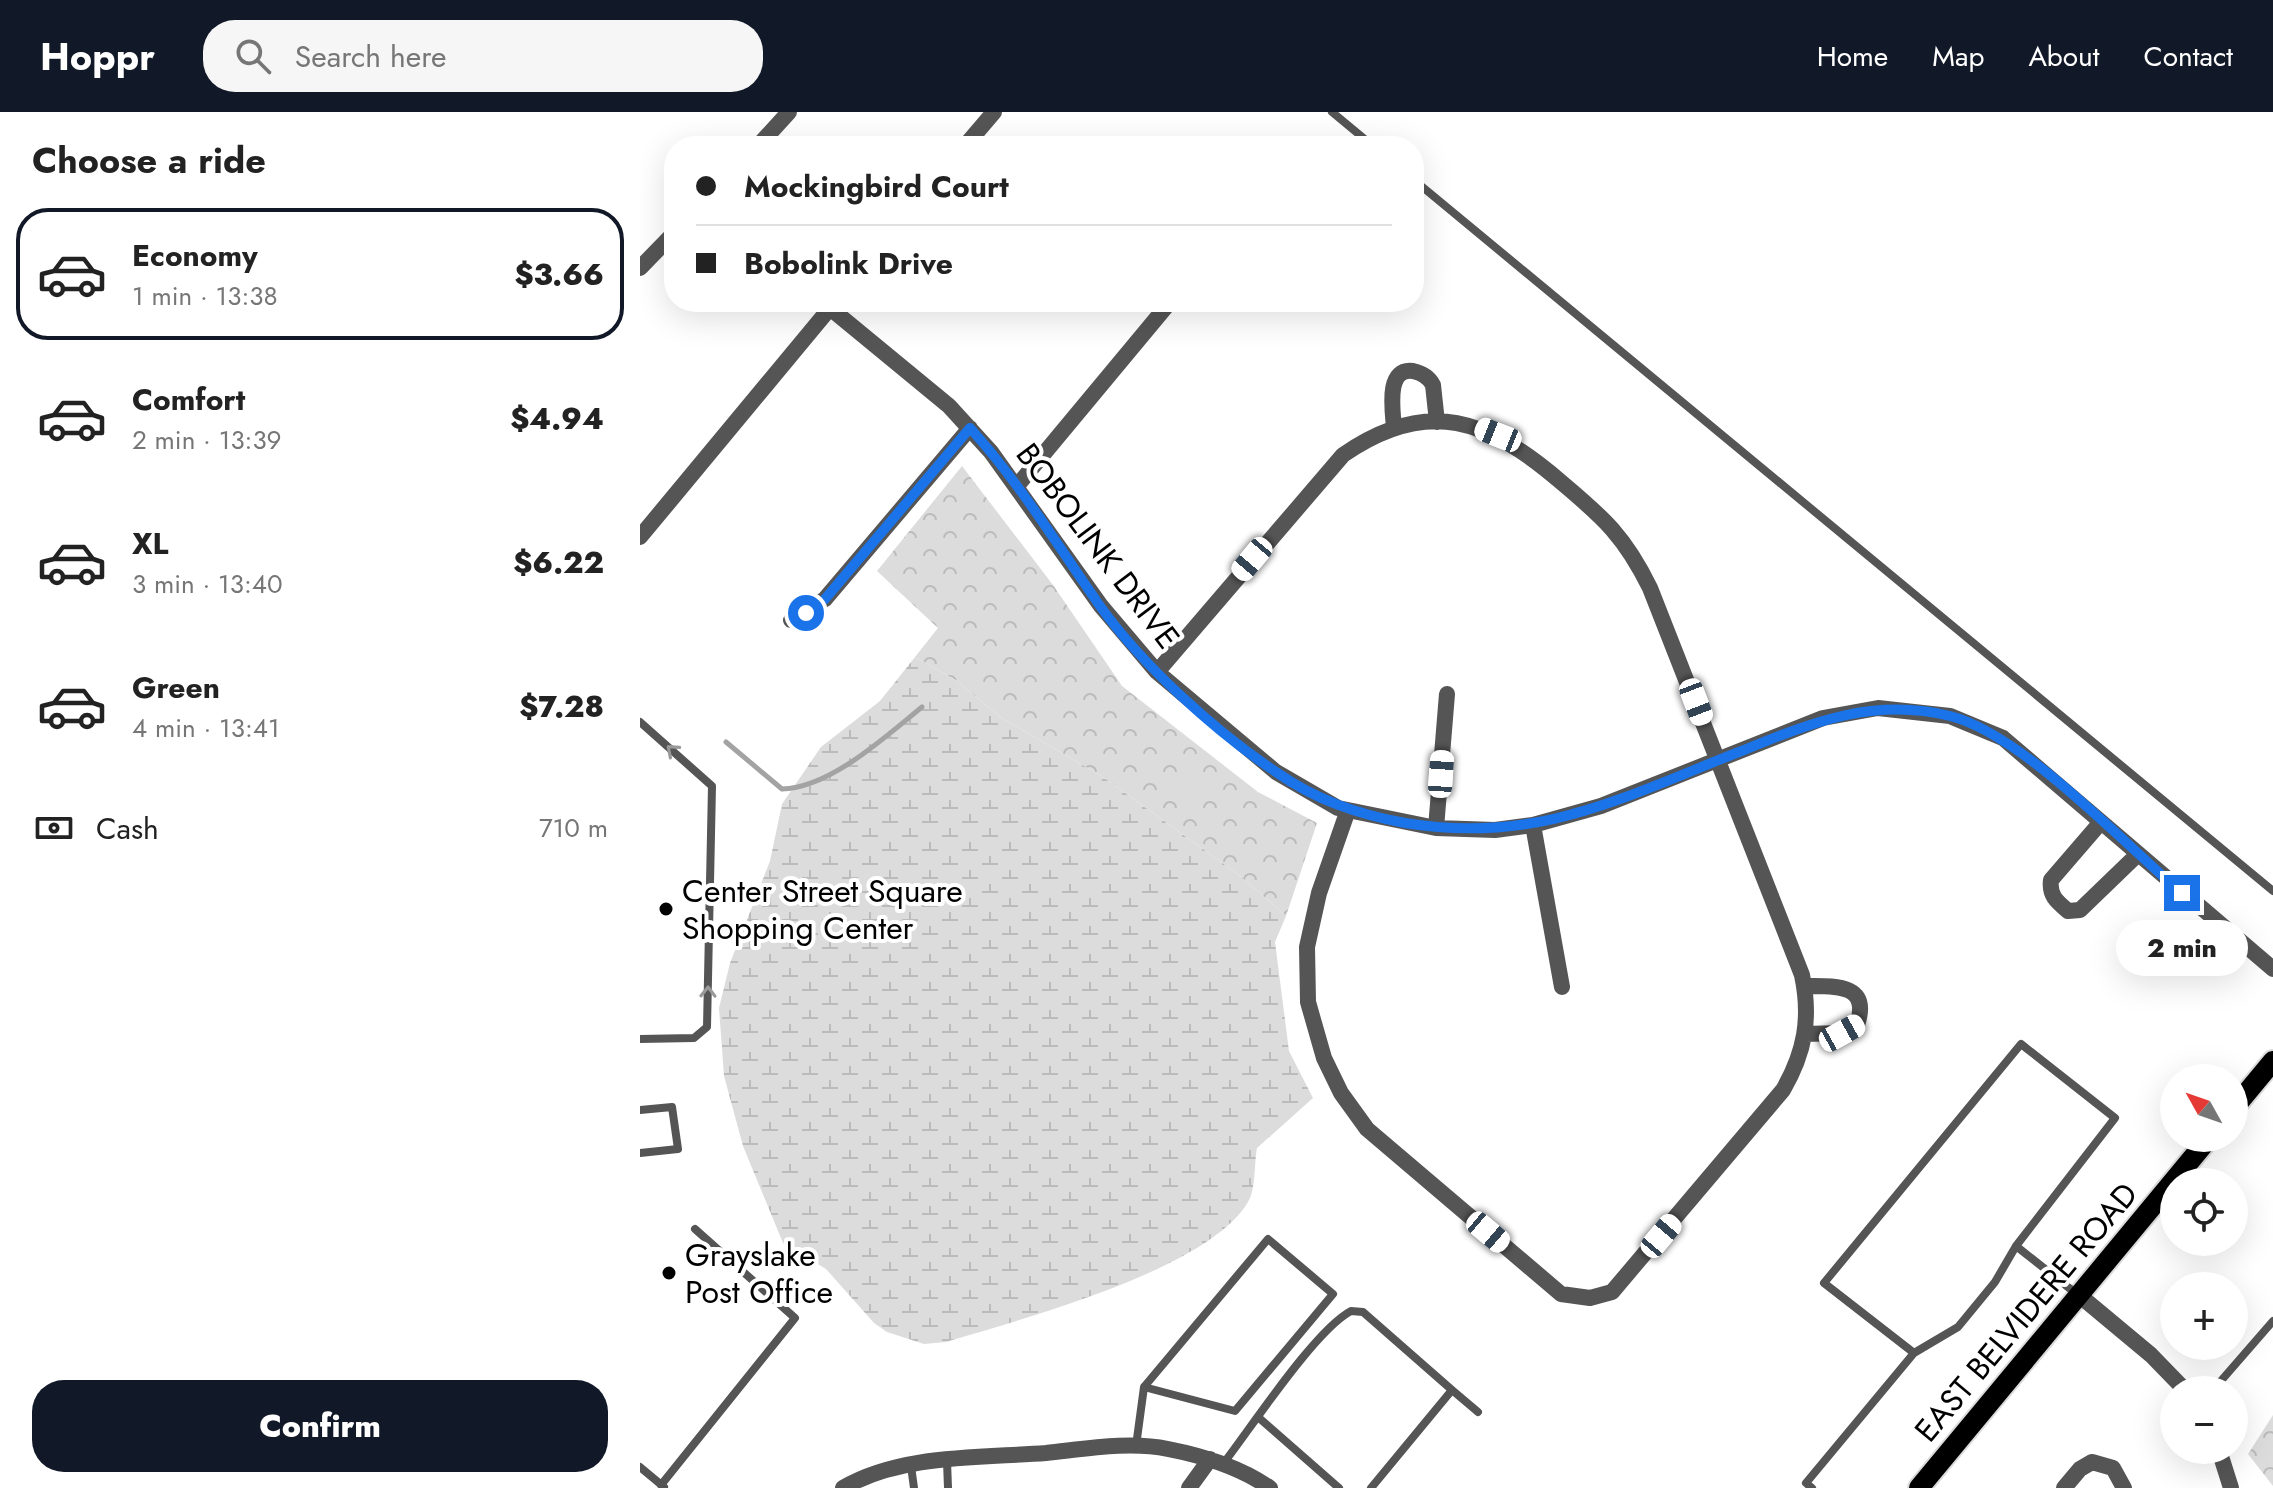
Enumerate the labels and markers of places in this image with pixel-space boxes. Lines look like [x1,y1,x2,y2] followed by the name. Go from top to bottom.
[682,868,963,951] place label: Center Street Square Shopping Center
[657,900,675,918] marker: Center Street Square Shopping Center
[685,1232,833,1315] place label: Grayslake Post Office
[660,1264,678,1282] marker: Grayslake Post Office

